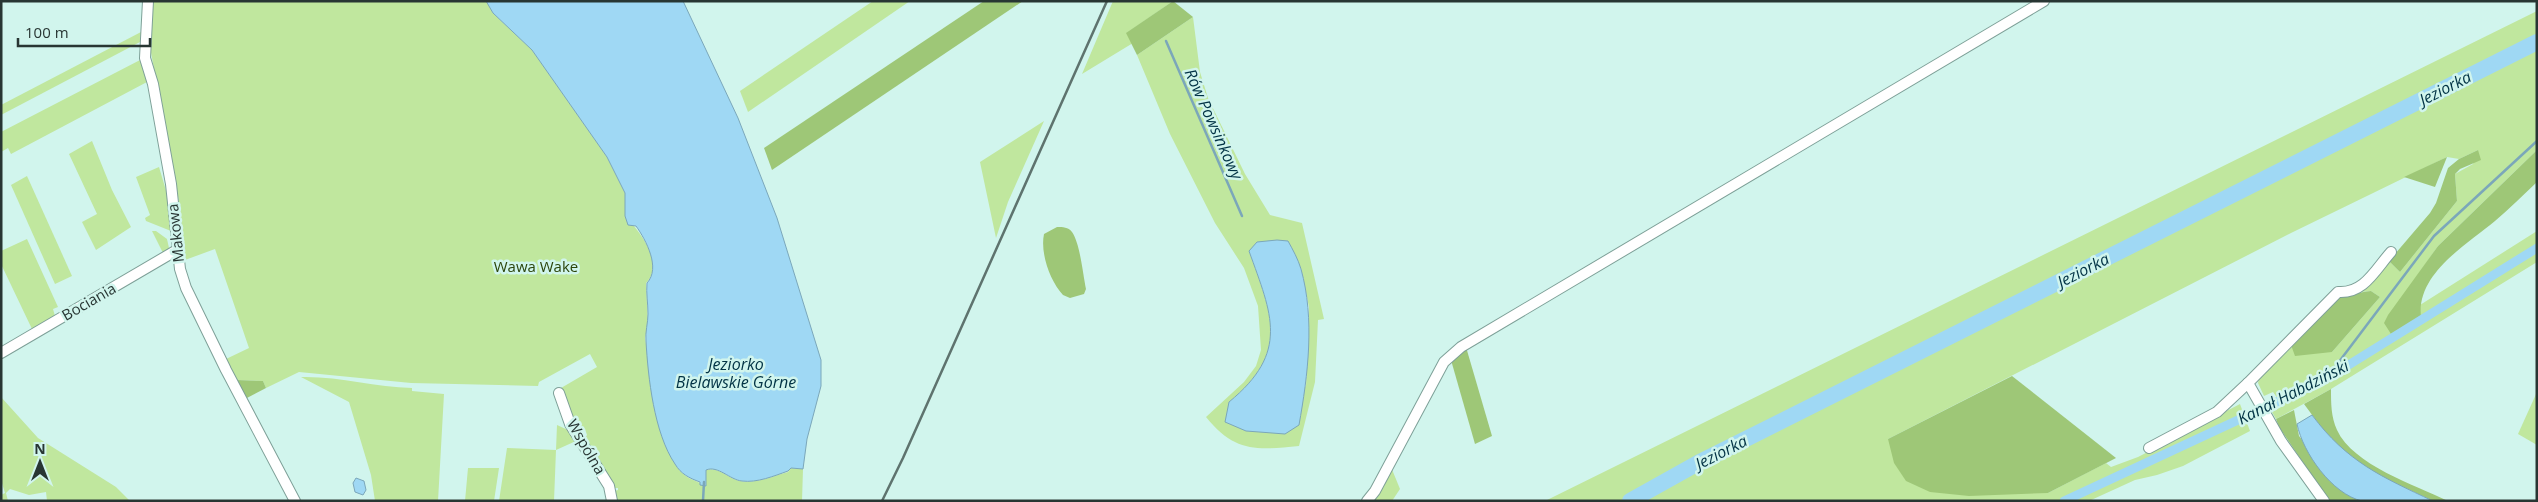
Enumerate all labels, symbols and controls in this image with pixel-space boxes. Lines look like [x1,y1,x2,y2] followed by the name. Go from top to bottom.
[18,15,150,47] scale bar
[25,22,69,42] text: 100 m
[1180,65,1249,184] water label: Rów Powsinkowy
[2413,66,2475,112] water label: Jeziorka
[162,203,188,263] street label: Makowa
[2051,248,2113,294] water label: Jeziorka
[494,256,578,276] park label: Wawa Wake
[58,278,119,325] street label: Bociania
[676,353,796,393] water label: Jeziorko Bielawskie Górne
[2234,354,2353,429] water label: Kanał Habdziński
[563,415,611,478] street label: Wspólna
[1689,430,1751,476] water label: Jeziorka
[15,437,65,487] north arrow
[34,439,46,458] text: N

